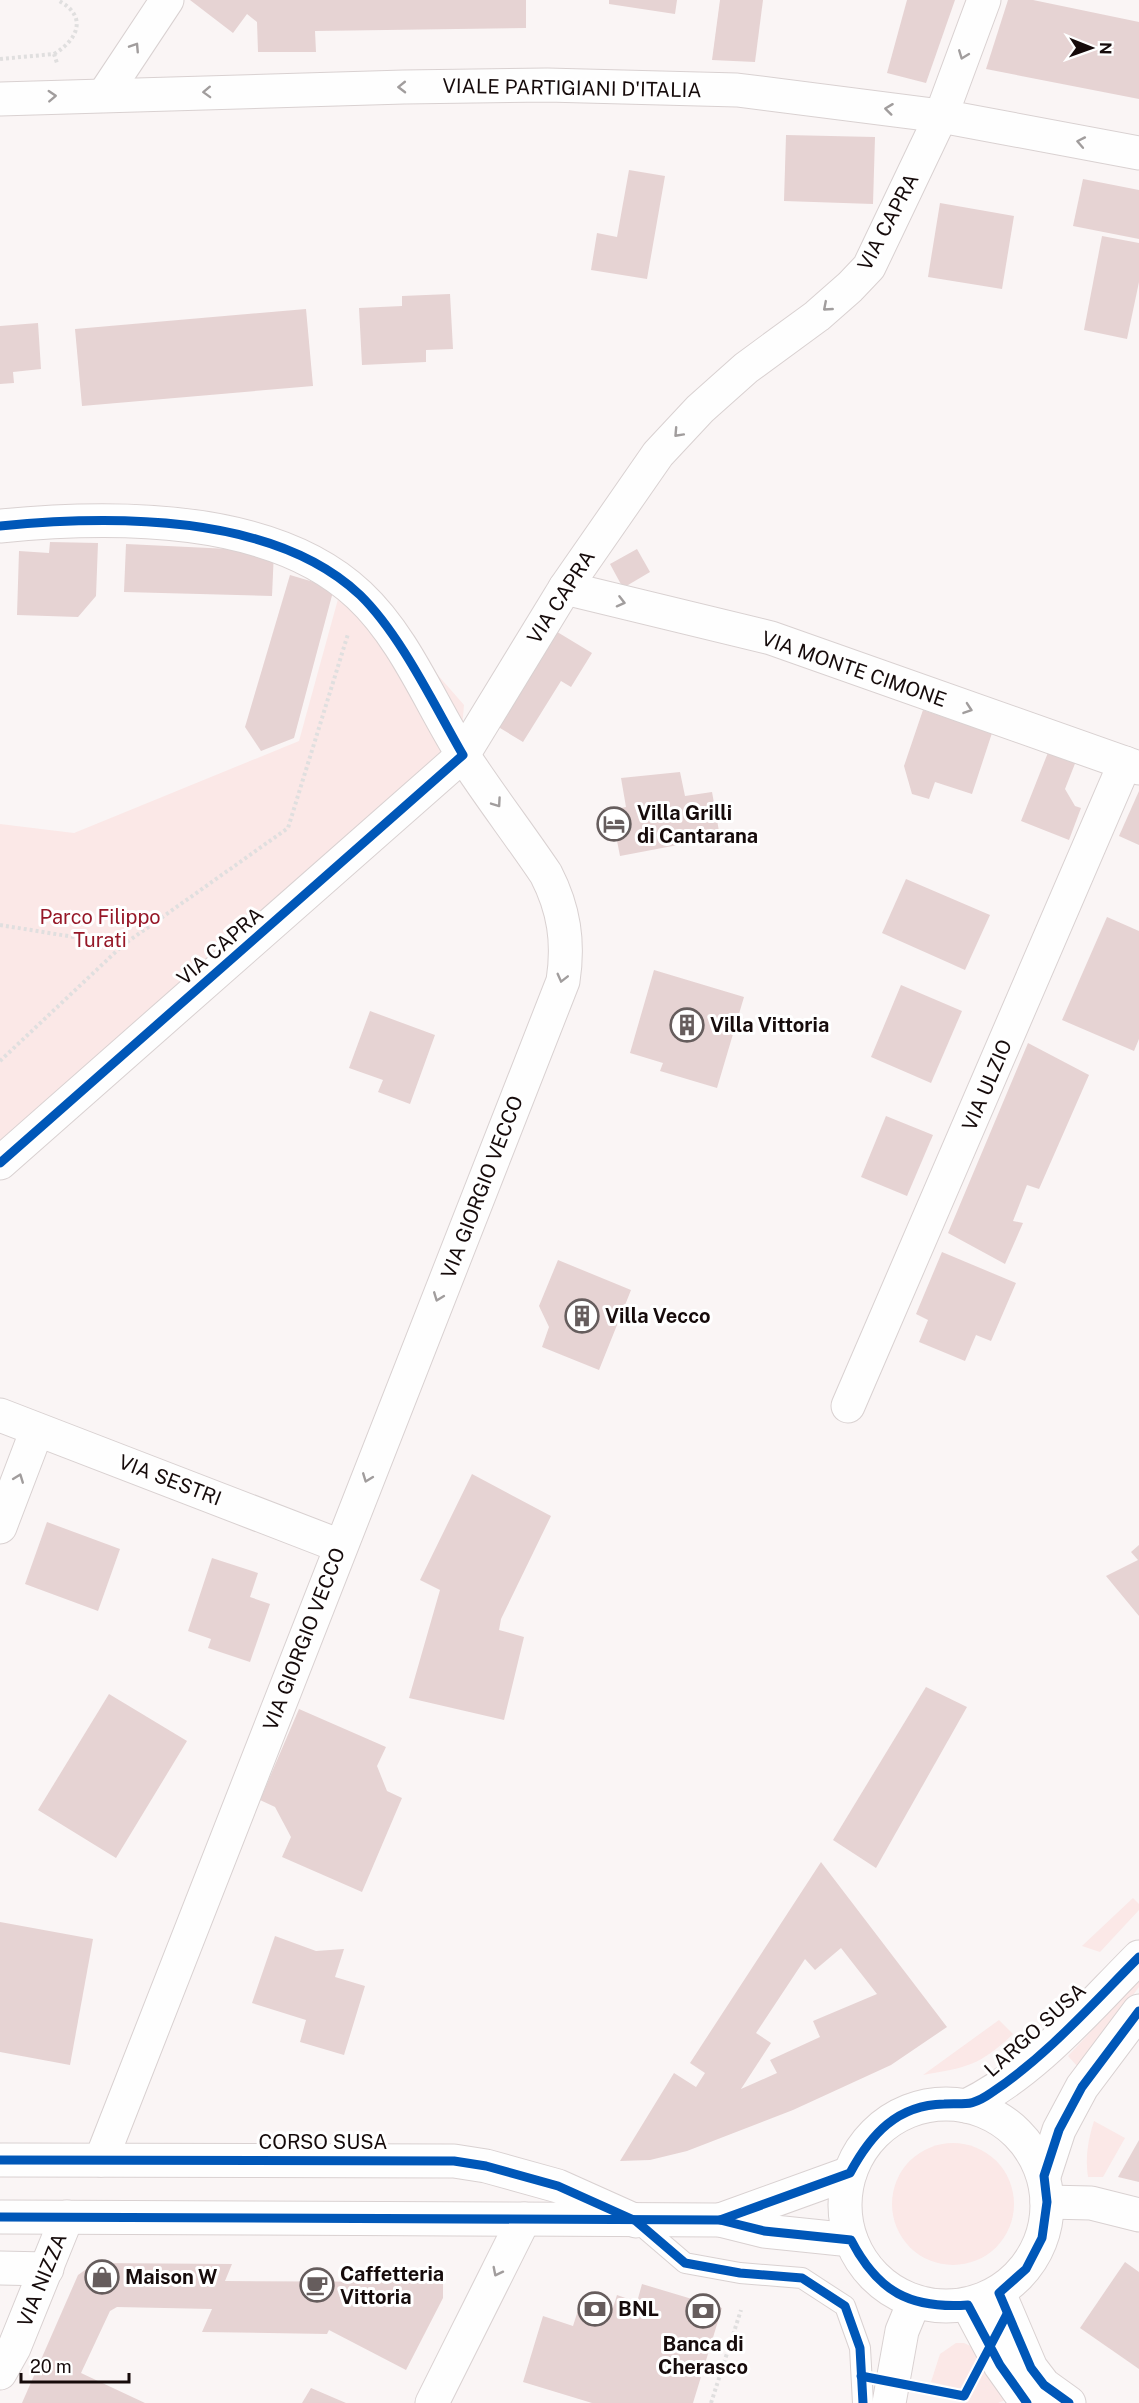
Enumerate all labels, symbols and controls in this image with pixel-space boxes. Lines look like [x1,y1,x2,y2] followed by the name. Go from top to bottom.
[1061,18,1121,78] north arrow
[1096,42,1115,55] text: N
[128,43,140,53] one-way arrow
[958,49,971,59] one-way arrow
[442,74,702,102] street label: VIALE PARTIGIANI D'ITALIA
[397,81,406,93] one-way arrow
[202,86,211,98] one-way arrow
[48,89,57,102] one-way arrow
[885,103,894,116] one-way arrow
[1077,136,1087,149] one-way arrow
[852,169,924,275] street label: VIA CAPRA
[823,300,834,311] one-way arrow
[674,426,685,436] one-way arrow
[522,546,600,648] street label: VIA CAPRA
[616,594,626,607] one-way arrow
[758,626,950,712] street label: VIA MONTE CIMONE
[962,701,973,714] one-way arrow
[490,796,501,807] one-way arrow
[637,801,758,848] place label: Villa Grilli di Cantarana
[596,806,632,842] hotel icon: Villa Grilli di Cantarana
[172,902,268,990] street label: VIA CAPRA
[39,905,161,952] park label: Parco Filippo Turati
[557,972,569,983] one-way arrow
[669,1007,705,1043] building icon: Villa Vittoria
[710,1013,829,1037] place label: Villa Vittoria
[957,1036,1017,1134] street label: VIA ULZIO
[436,1092,528,1282] street label: VIA GIORGIO VECCO
[433,1291,445,1302] one-way arrow
[564,1298,600,1334] building icon: Villa Vecco
[605,1304,711,1328] place label: Villa Vecco
[115,1449,225,1511] street label: VIA SESTRI
[362,1472,374,1483] one-way arrow
[11,1474,24,1484] one-way arrow
[258,1544,350,1734] street label: VIA GIORGIO VECCO
[979,1978,1091,2082] street label: LARGO SUSA
[259,2130,387,2154] street label: CORSO SUSA
[12,2230,72,2330] street label: VIA NIZZA
[84,2259,120,2295] shop icon: Maison W
[340,2262,444,2309] place label: Caffetteria Vittoria
[125,2265,217,2289] place label: Maison W
[493,2265,505,2276] one-way arrow
[299,2267,335,2303] cafe icon: Caffetteria Vittoria
[577,2291,613,2327] bank icon: BNL
[685,2293,721,2329] bank icon: Banca di Cherasco
[618,2297,659,2321] place label: BNL
[658,2332,748,2379] place label: Banca di Cherasco
[21,2346,129,2384] scale bar
[30,2356,72,2377] text: 20 m

